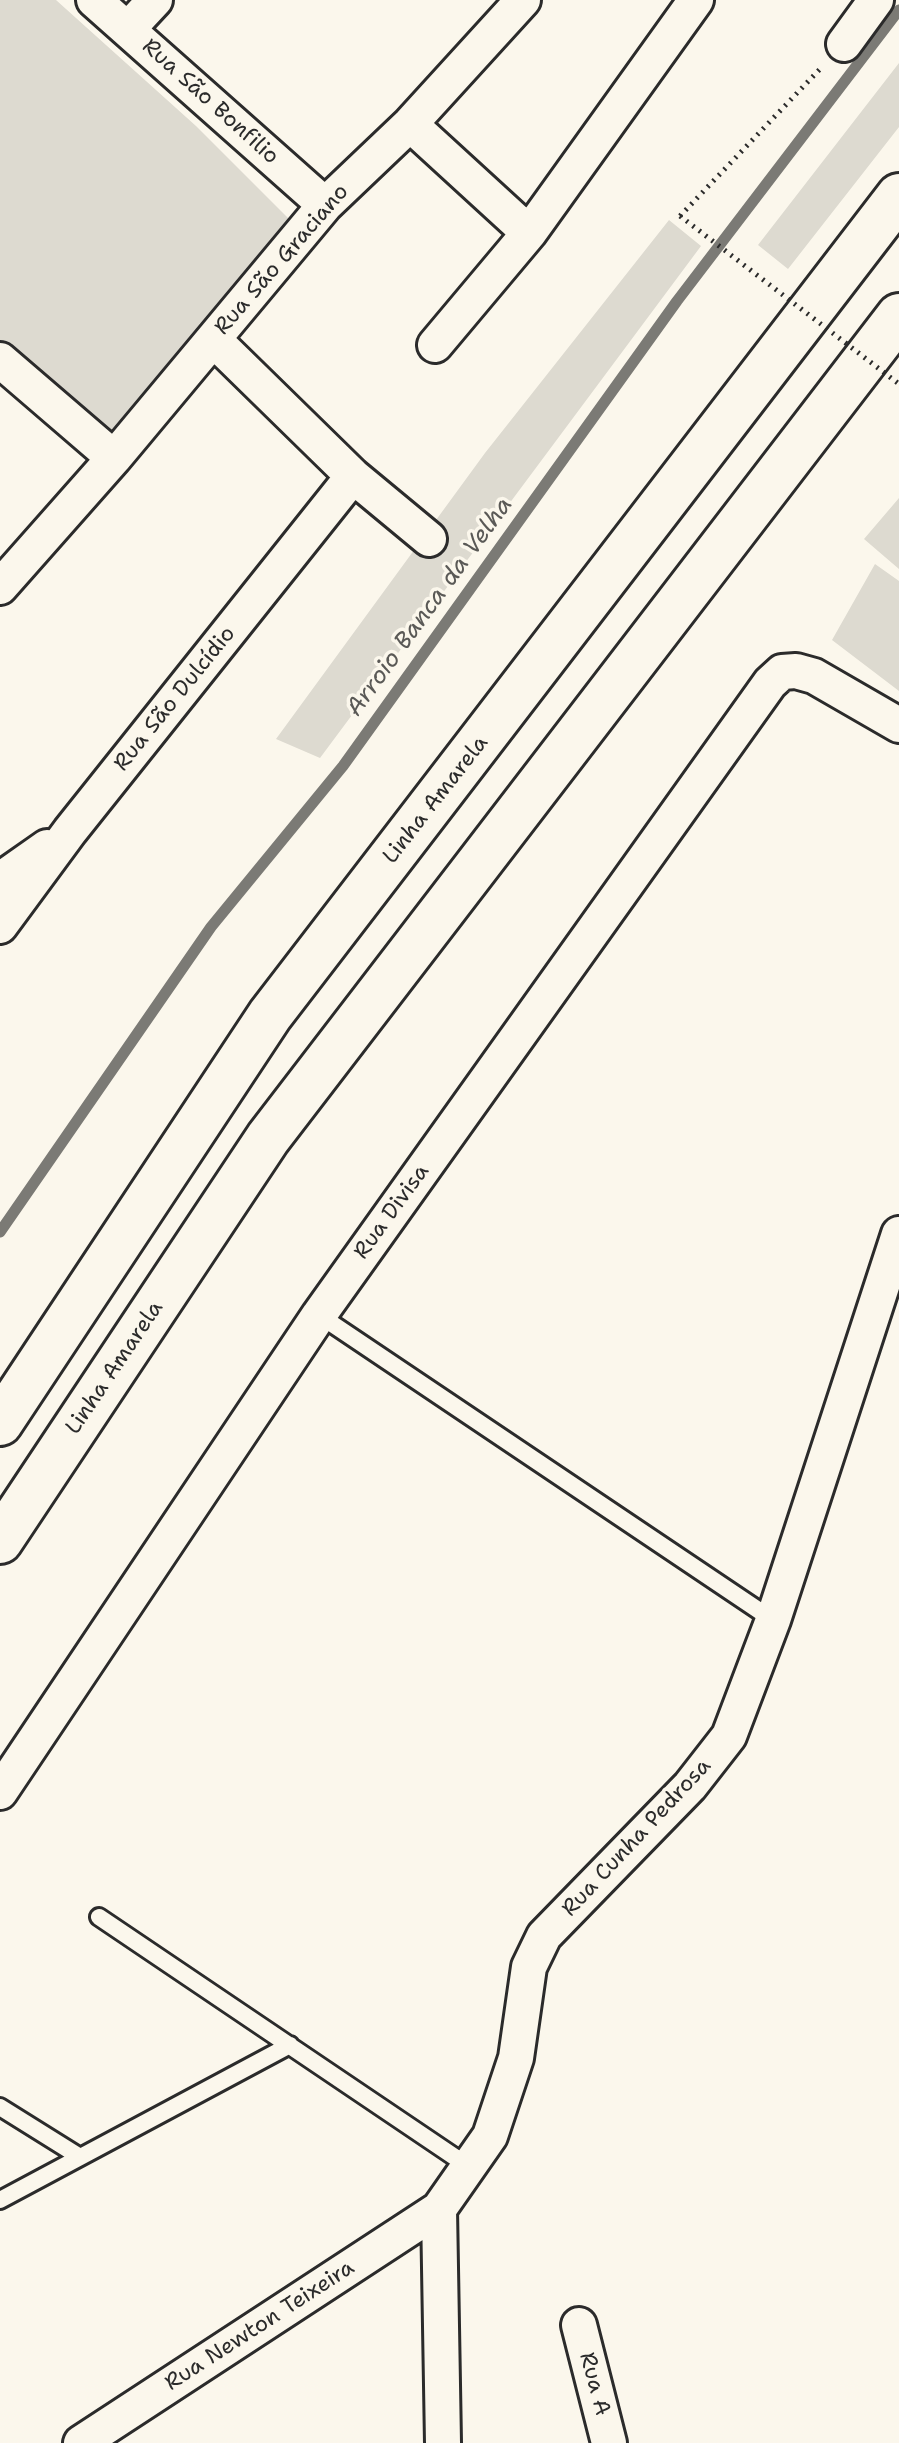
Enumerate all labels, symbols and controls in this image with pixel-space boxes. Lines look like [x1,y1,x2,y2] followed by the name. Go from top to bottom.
[136,34,284,170] street label: Rua São Bonfilio
[209,179,355,341] street label: Rua São Graciano
[341,492,519,722] water label: Arroio Banca da Velha
[109,621,241,777] street label: Rua São Dulcídio
[378,731,494,869] street label: Linha Amarela
[349,1159,435,1265] street label: Rua Divisa
[61,1296,169,1440] street label: Linha Amarela
[557,1754,717,1922] street label: Rua Cunha Pedrosa
[160,2255,360,2397] street label: Rua Newton Teixeira
[573,2350,615,2418] street label: Rua A

